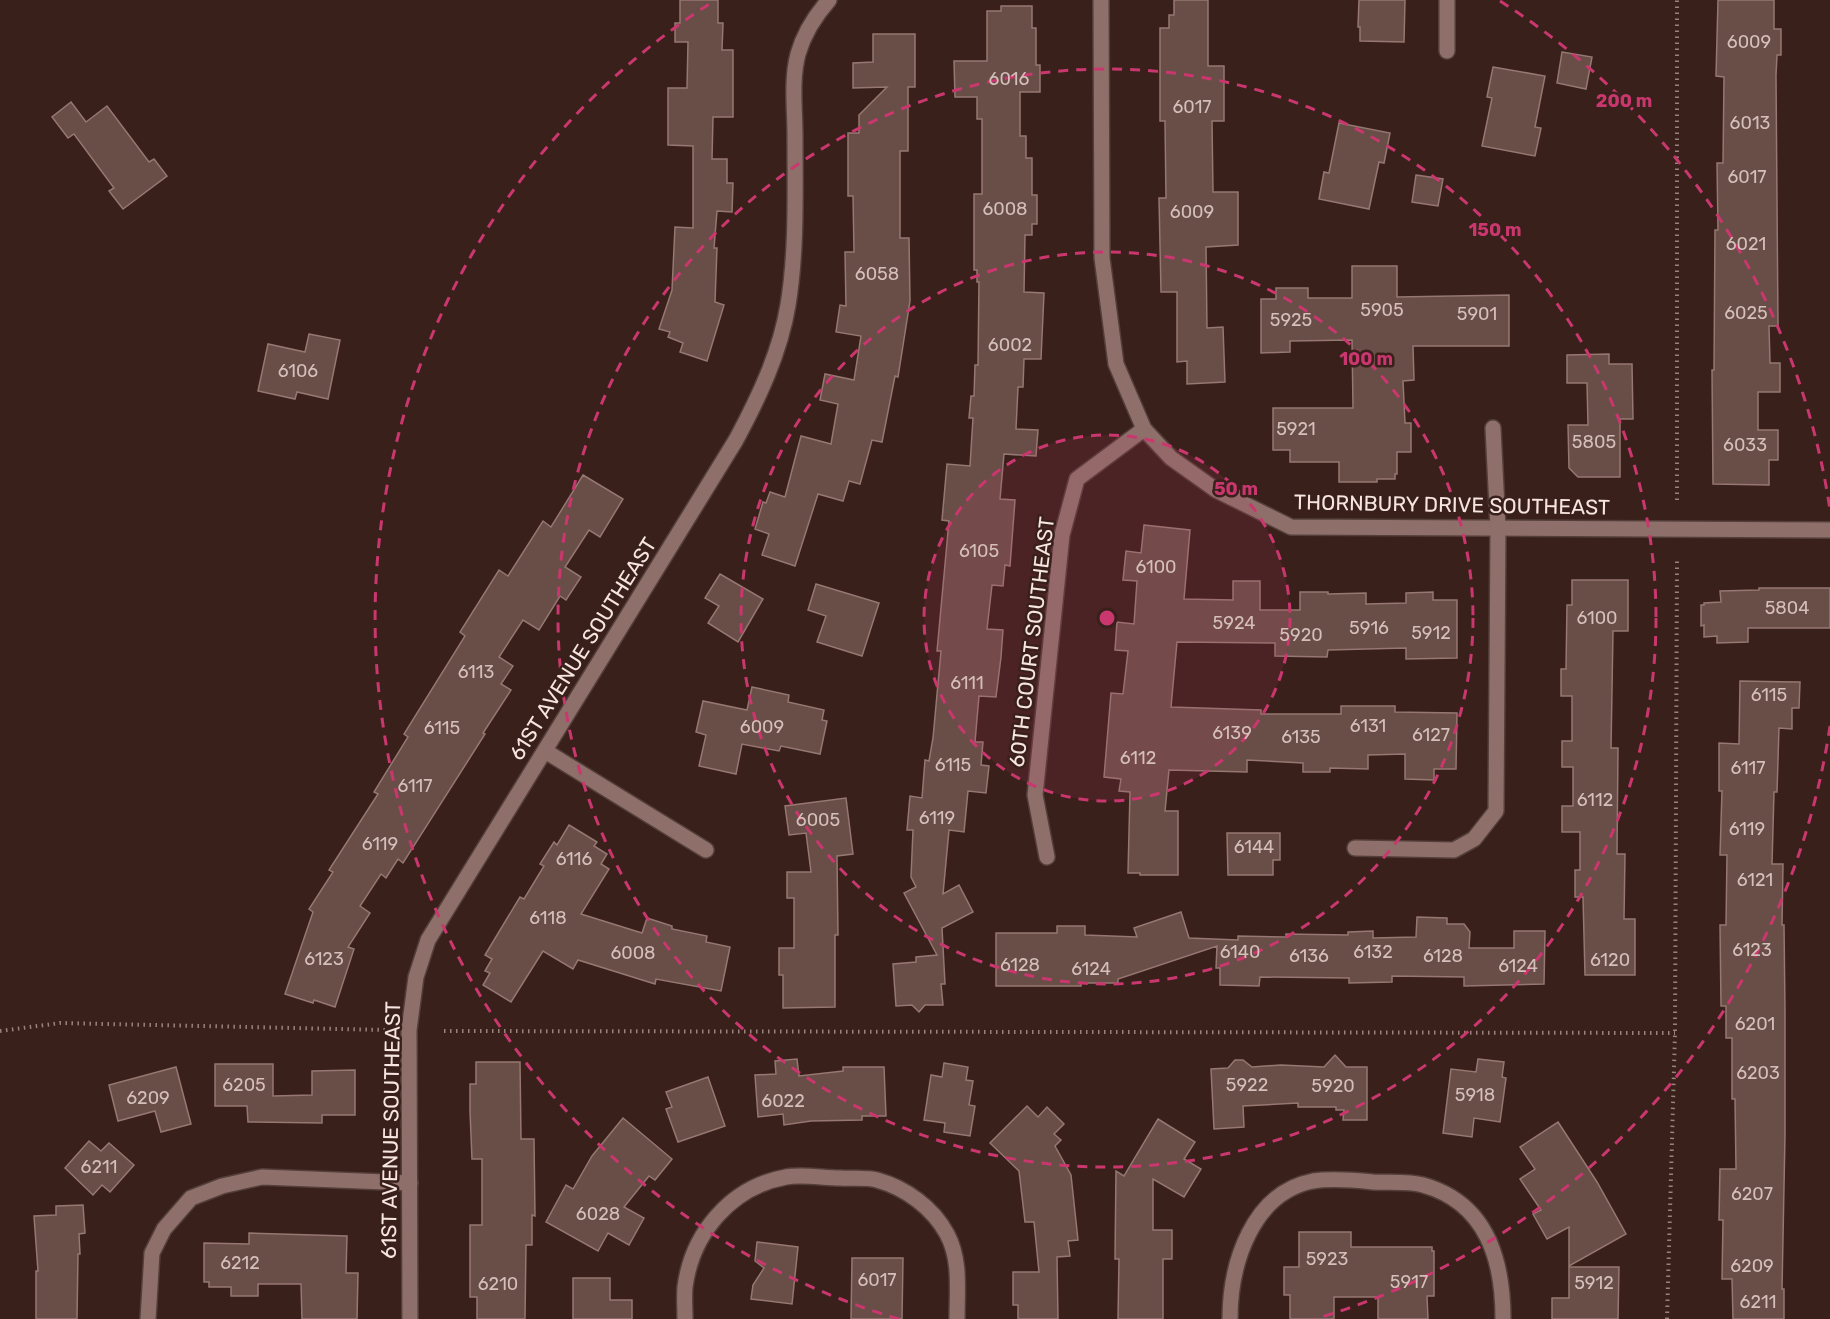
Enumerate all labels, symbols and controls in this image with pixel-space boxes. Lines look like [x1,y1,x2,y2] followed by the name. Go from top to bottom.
[1727,31,1771,53] house number: 6009
[989,68,1030,90] house number: 6016
[1596,90,1652,112] text: 200 m
[1172,96,1212,118] house number: 6017
[1730,112,1770,134] house number: 6013
[1727,166,1767,188] house number: 6017
[982,198,1028,220] house number: 6008
[1170,201,1214,223] house number: 6009
[1468,219,1522,241] text: 150 m
[1726,233,1766,255] house number: 6021
[855,263,899,285] house number: 6058
[1360,299,1404,321] house number: 5905
[1724,302,1768,324] house number: 6025
[1457,303,1497,325] house number: 5901
[1270,309,1312,331] house number: 5925
[988,334,1032,356] house number: 6002
[1339,348,1393,370] text: 100 m
[278,360,318,382] house number: 6106
[1276,418,1316,440] house number: 5921
[1572,431,1616,453] house number: 5805
[1723,434,1767,456] house number: 6033
[1214,478,1258,500] text: 50 m
[1294,489,1610,520] street label: THORNBURY DRIVE SOUTHEAST
[1004,515,1059,769] street label: 60TH COURT SOUTHEAST
[504,533,661,765] street label: 61ST AVENUE SOUTHEAST
[959,540,999,562] house number: 6105
[1136,556,1177,578] house number: 6100
[1765,597,1809,619] house number: 5804
[1577,607,1618,629] house number: 6100
[1097,608,1117,628] centre of rings
[1213,612,1255,634] house number: 5924
[1349,617,1389,639] house number: 5916
[1411,622,1451,644] house number: 5912
[1279,624,1323,646] house number: 5920
[458,661,494,683] house number: 6113
[950,672,984,694] house number: 6111
[1751,684,1787,706] house number: 6115
[1350,715,1386,737] house number: 6131
[740,716,784,738] house number: 6009
[424,717,460,739] house number: 6115
[1212,722,1252,744] house number: 6139
[1412,724,1450,746] house number: 6127
[1281,726,1321,748] house number: 6135
[1120,747,1156,769] house number: 6112
[935,754,971,776] house number: 6115
[1730,757,1766,779] house number: 6117
[397,775,433,797] house number: 6117
[1577,789,1613,811] house number: 6112
[919,807,955,829] house number: 6119
[796,809,840,831] house number: 6005
[1729,818,1765,840] house number: 6119
[362,833,398,855] house number: 6119
[1234,836,1274,858] house number: 6144
[556,848,592,870] house number: 6116
[1737,869,1773,891] house number: 6121
[529,907,567,929] house number: 6118
[1732,939,1772,961] house number: 6123
[1220,941,1260,963] house number: 6140
[1353,941,1393,963] house number: 6132
[610,942,656,964] house number: 6008
[1289,945,1329,967] house number: 6136
[1423,945,1463,967] house number: 6128
[304,948,344,970] house number: 6123
[1590,949,1630,971] house number: 6120
[1000,954,1040,976] house number: 6128
[1498,955,1538,977] house number: 6124
[1071,958,1111,980] house number: 6124
[376,1001,405,1259] street label: 61ST AVENUE SOUTHEAST
[1735,1013,1775,1035] house number: 6201
[1736,1062,1780,1084] house number: 6203
[222,1074,266,1096] house number: 6205
[1226,1074,1268,1096] house number: 5922
[1311,1075,1355,1097] house number: 5920
[1455,1084,1495,1106] house number: 5918
[126,1087,170,1109] house number: 6209
[761,1090,805,1112] house number: 6022
[81,1156,117,1178] house number: 6211
[1731,1183,1773,1205] house number: 6207
[576,1203,620,1225] house number: 6028
[1306,1248,1348,1270] house number: 5923
[220,1252,260,1274] house number: 6212
[1730,1255,1774,1277] house number: 6209
[857,1269,897,1291] house number: 6017
[1390,1271,1428,1293] house number: 5917
[1574,1272,1614,1294] house number: 5912
[478,1273,518,1295] house number: 6210
[1740,1291,1776,1313] house number: 6211

